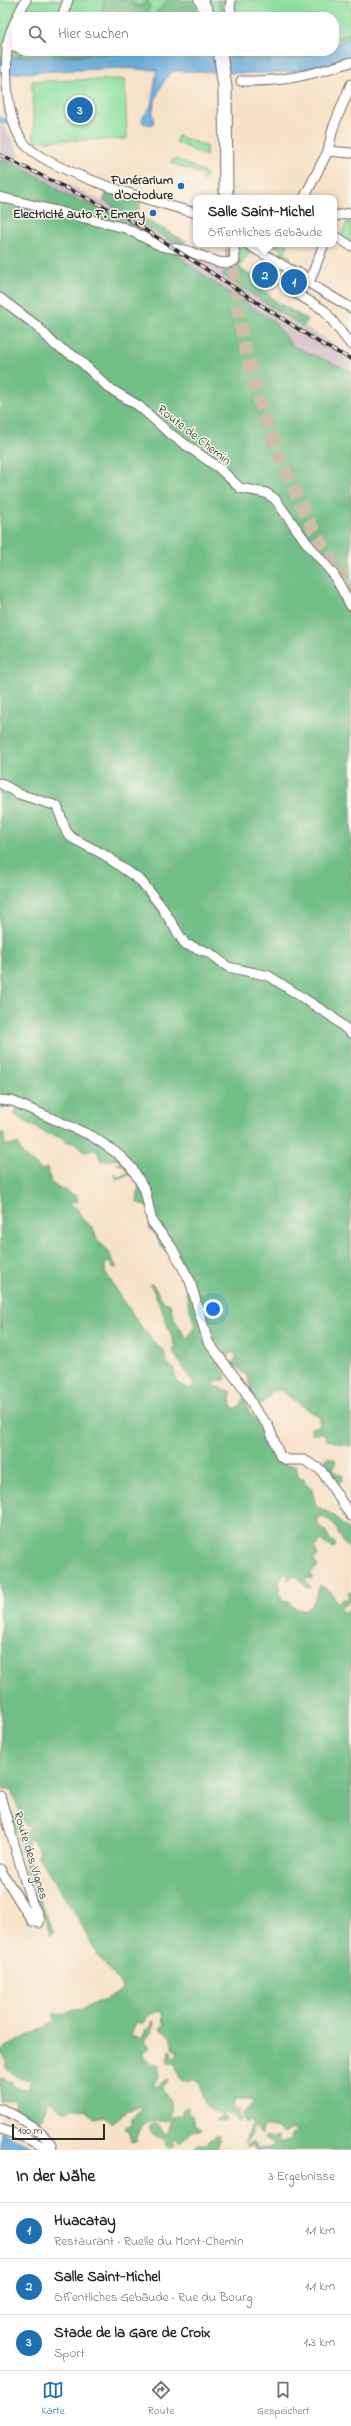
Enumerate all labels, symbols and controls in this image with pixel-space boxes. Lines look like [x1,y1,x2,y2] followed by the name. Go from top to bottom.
[12,12,339,56] search box
[26,23,48,45] icon: search
[58,23,129,45] text: Hier suchen
[67,95,93,125] pin: 3
[110,171,174,205] place label: Funérarium d'Octodure
[176,181,186,191] marker: Funérarium d'Octodure
[193,195,337,247] popup
[208,201,314,223] text: Salle Saint-Michel
[13,205,145,226] place label: Electricité auto F. Emery
[148,208,158,218] marker: Electricité auto F. Emery
[208,223,322,242] text: Öffentliches Gebäude
[252,260,278,290] pin: 2
[281,267,307,297] pin: 1
[153,400,235,470] street label: Route de Chemin
[203,1299,223,1319] your location
[7,1809,53,1903] street label: Route des Vignes
[12,2122,105,2141] scale bar
[18,2123,42,2139] text: 100 m
[16,2164,95,2189] text: In der Nähe
[268,2167,335,2186] text: 3 Ergebnisse
[54,2210,116,2232] text: Huacatay
[27,2221,31,2240] text: 1
[305,2221,335,2240] text: 1.1 km
[54,2232,244,2251] text: Restaurant · Ruelle du Mont-Chemin
[54,2266,161,2288] text: Salle Saint-Michel
[26,2277,32,2296] text: 2
[305,2277,335,2296] text: 1.1 km
[54,2288,252,2307] text: Öffentliches Gebäude · Rue du Bourg
[54,2322,211,2344] text: Stade de la Gare de Croix
[26,2333,32,2352] text: 3
[304,2333,335,2352] text: 1.3 km
[54,2344,85,2363] text: Sport
[41,2379,65,2419] tab: Karte
[148,2379,174,2419] tab: Route
[257,2379,310,2419] tab: Gespeichert

